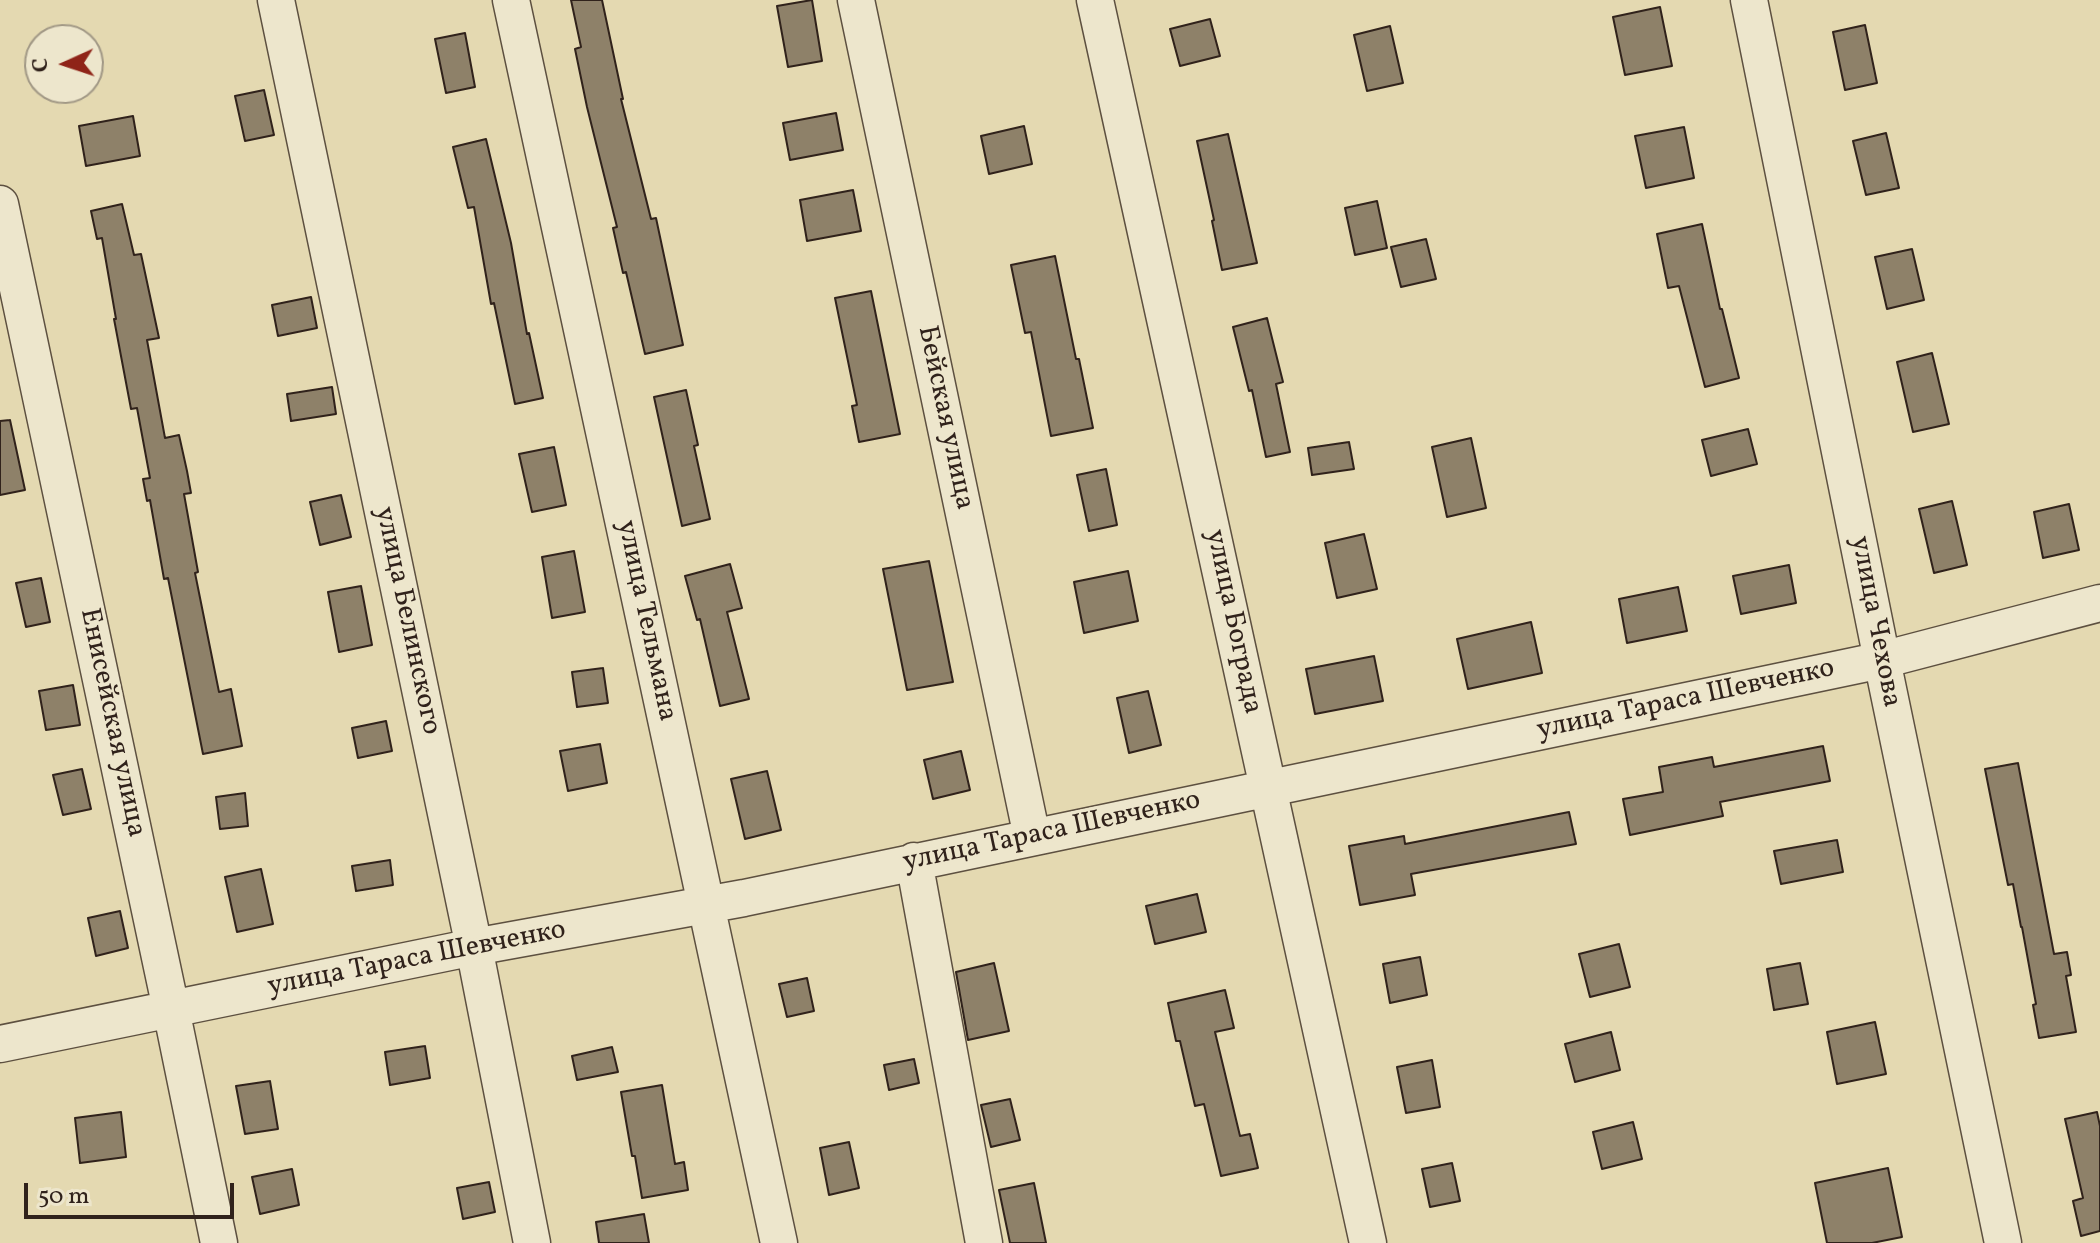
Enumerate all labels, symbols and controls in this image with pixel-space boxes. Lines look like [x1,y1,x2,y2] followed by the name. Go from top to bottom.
[24,24,104,104] north arrow
[26,57,57,73] text: С
[908,323,980,513] street label: Бейская улица
[365,504,447,738] street label: улица Белинского
[607,517,683,725] street label: улица Тельмана
[1196,527,1268,717] street label: улица Бограда
[1841,534,1907,710] street label: улица Чехова
[70,605,152,841] street label: Енисейская улица
[1534,653,1838,749] street label: улица Тараса Шевченко
[900,785,1204,881] street label: улица Тараса Шевченко
[265,915,569,1005] street label: улица Тараса Шевченко
[28,1167,238,1217] scale bar
[38,1180,90,1214] text: 50 m

